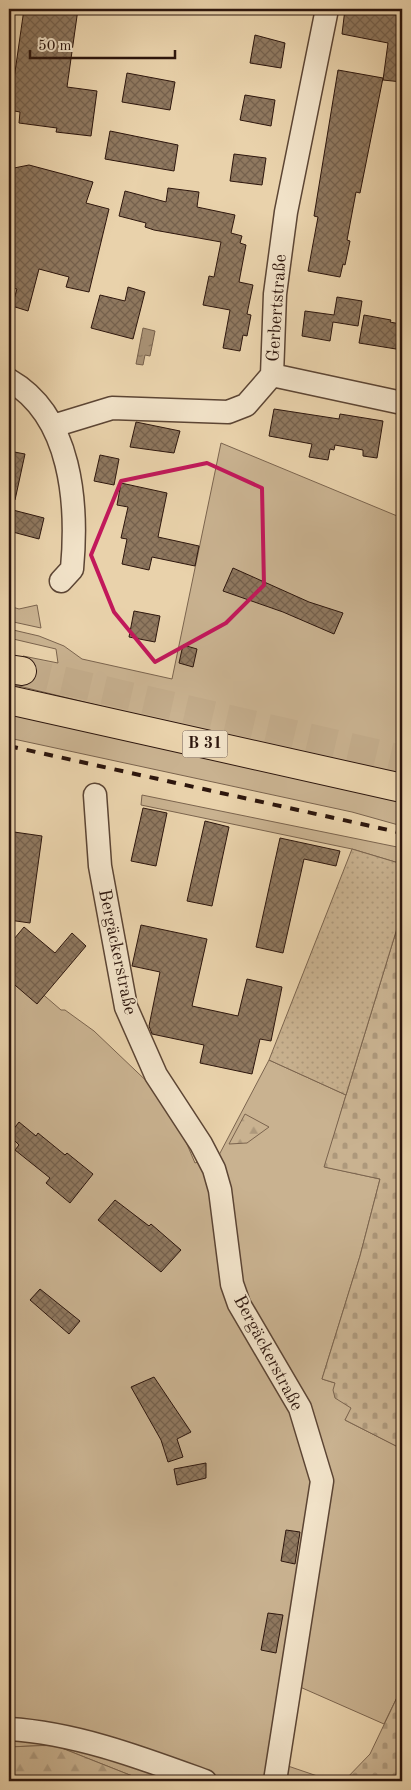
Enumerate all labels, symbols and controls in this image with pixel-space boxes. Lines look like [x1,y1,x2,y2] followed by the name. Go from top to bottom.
[30,28,175,60] scale bar
[38,39,72,54] text: 50 m
[264,254,290,362] street label: Gerbertstraße
[182,731,228,758] road number: B 31
[95,888,139,1016] street label: Bergäckerstraße
[230,1292,306,1414] street label: Bergäckerstraße

